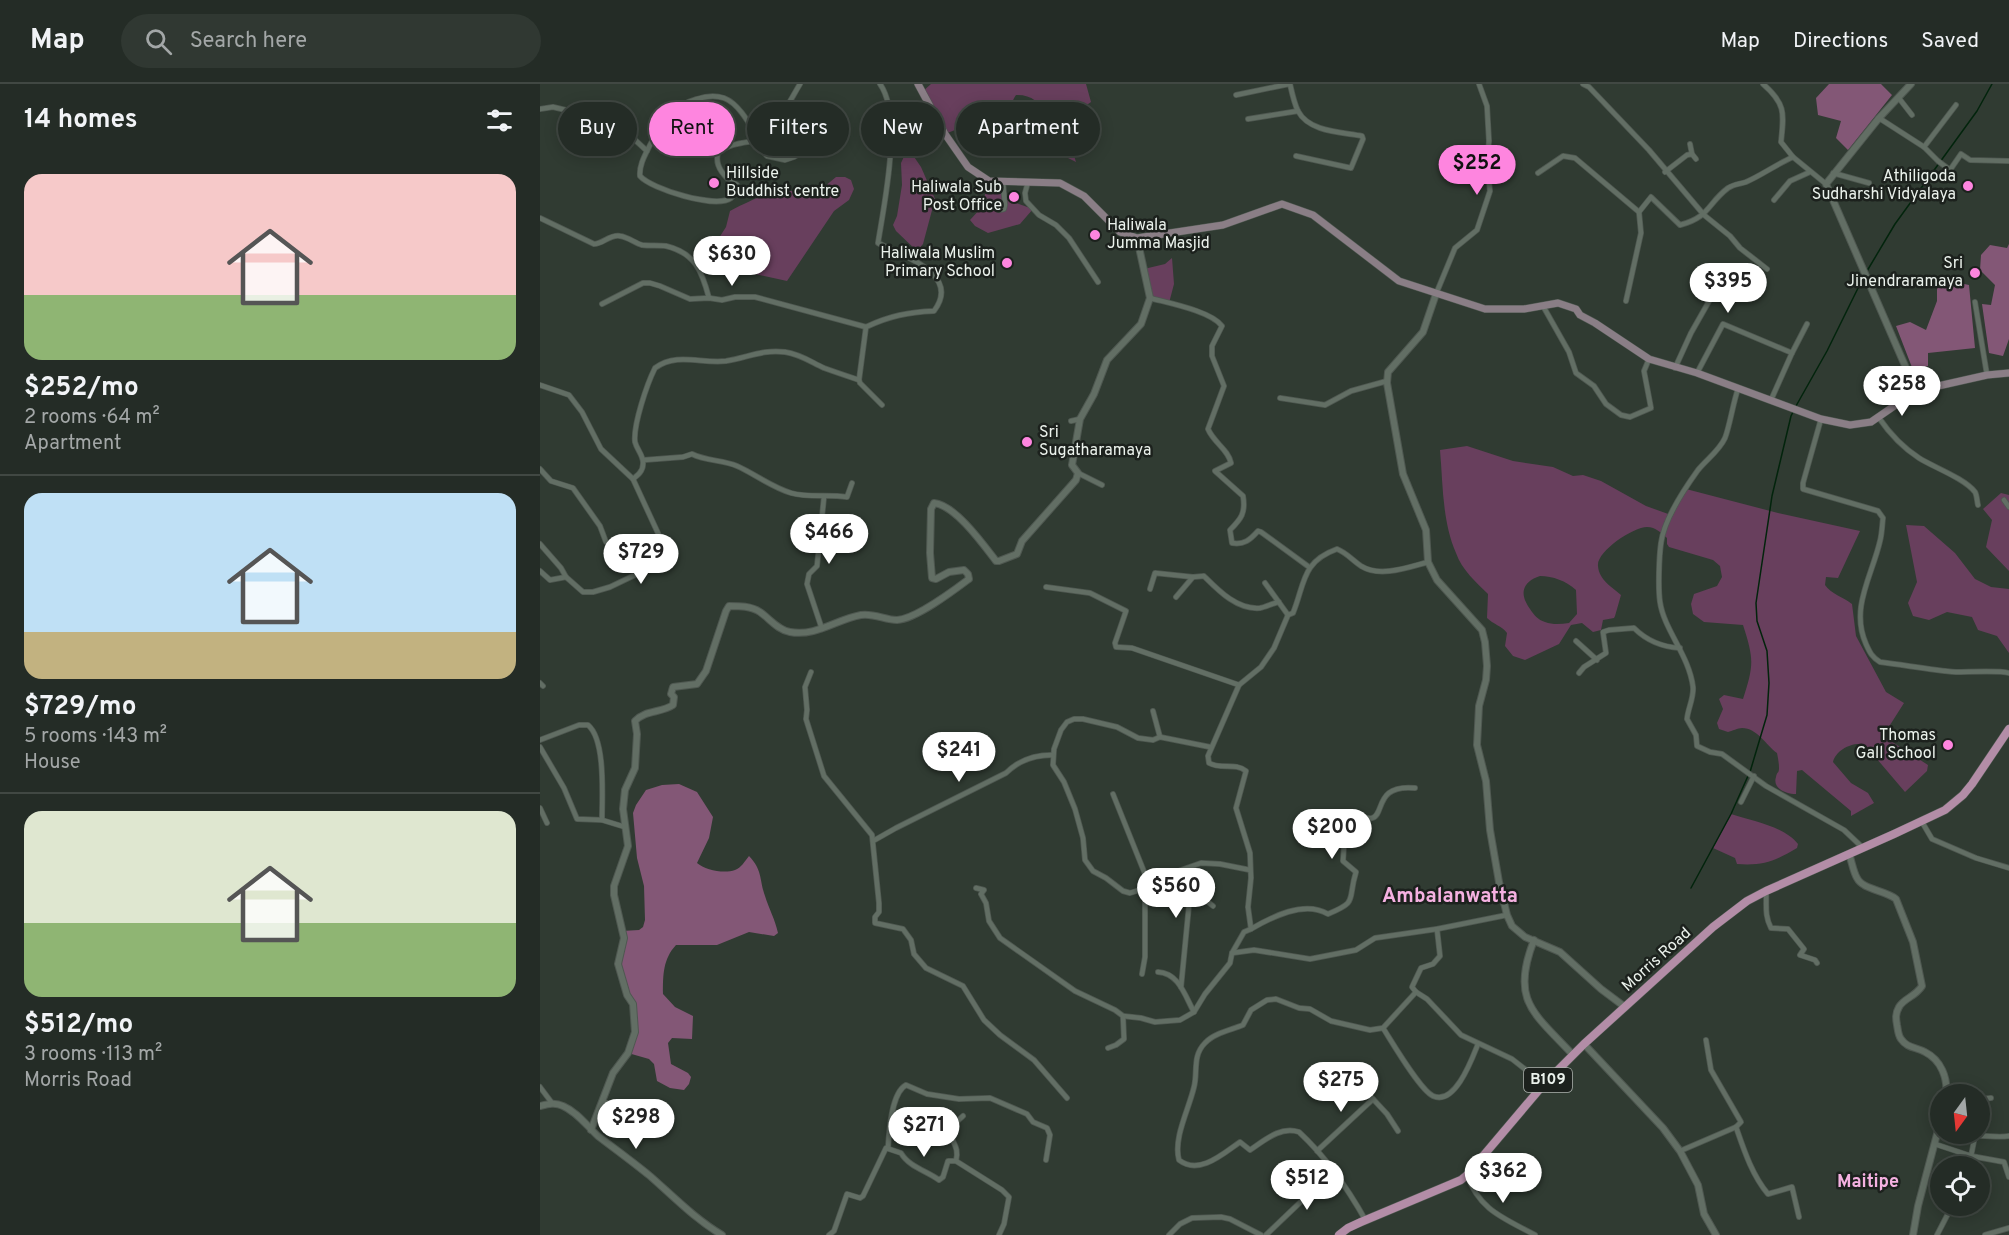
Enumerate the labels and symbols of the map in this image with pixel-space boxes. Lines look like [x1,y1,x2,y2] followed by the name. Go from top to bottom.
[1441,145,1513,196] pin: $252
[726,164,839,202] place label: Hillside Buddhist centre
[1812,167,1956,205] place label: Athiligoda Sudharshi Vidyalaya
[707,176,721,190] marker: Hillside Buddhist centre
[911,178,1002,216] place label: Haliwala Sub Post Office
[1961,179,1975,193] marker: Athiligoda Sudharshi Vidyalaya
[1007,190,1021,204] marker: Haliwala Sub Post Office
[1107,216,1210,254] place label: Haliwala Jumma Masjid
[1088,228,1102,242] marker: Haliwala Jumma Masjid
[696,236,768,287] pin: $630
[880,244,995,282] place label: Haliwala Muslim Primary School
[1846,254,1963,292] place label: Sri Jinendraramaya
[1000,256,1014,270] marker: Haliwala Muslim Primary School
[1692,263,1764,314] pin: $395
[1968,266,1982,280] marker: Sri Jinendraramaya
[1866,366,1938,417] pin: $258
[1039,423,1151,461] place label: Sri Sugatharamaya
[1020,435,1034,449] marker: Sri Sugatharamaya
[793,514,865,565] pin: $466
[605,534,677,585] pin: $729
[1856,726,1936,764] place label: Thomas Gall School
[923,732,995,783] pin: $241
[1941,738,1955,752] marker: Thomas Gall School
[1296,809,1368,860] pin: $200
[1140,868,1212,919] pin: $560
[1382,884,1518,910] district label: Ambalanwatta
[1618,924,1696,996] street label: Morris Road
[1305,1062,1377,1113] pin: $275
[1524,1068,1572,1092] road number: B109
[1930,1084,1990,1144] north arrow
[600,1099,672,1150] pin: $298
[888,1107,960,1158] pin: $271
[1467,1153,1539,1204] pin: $362
[1271,1160,1343,1211] pin: $512
[1837,1171,1899,1194] district label: Maitipe

